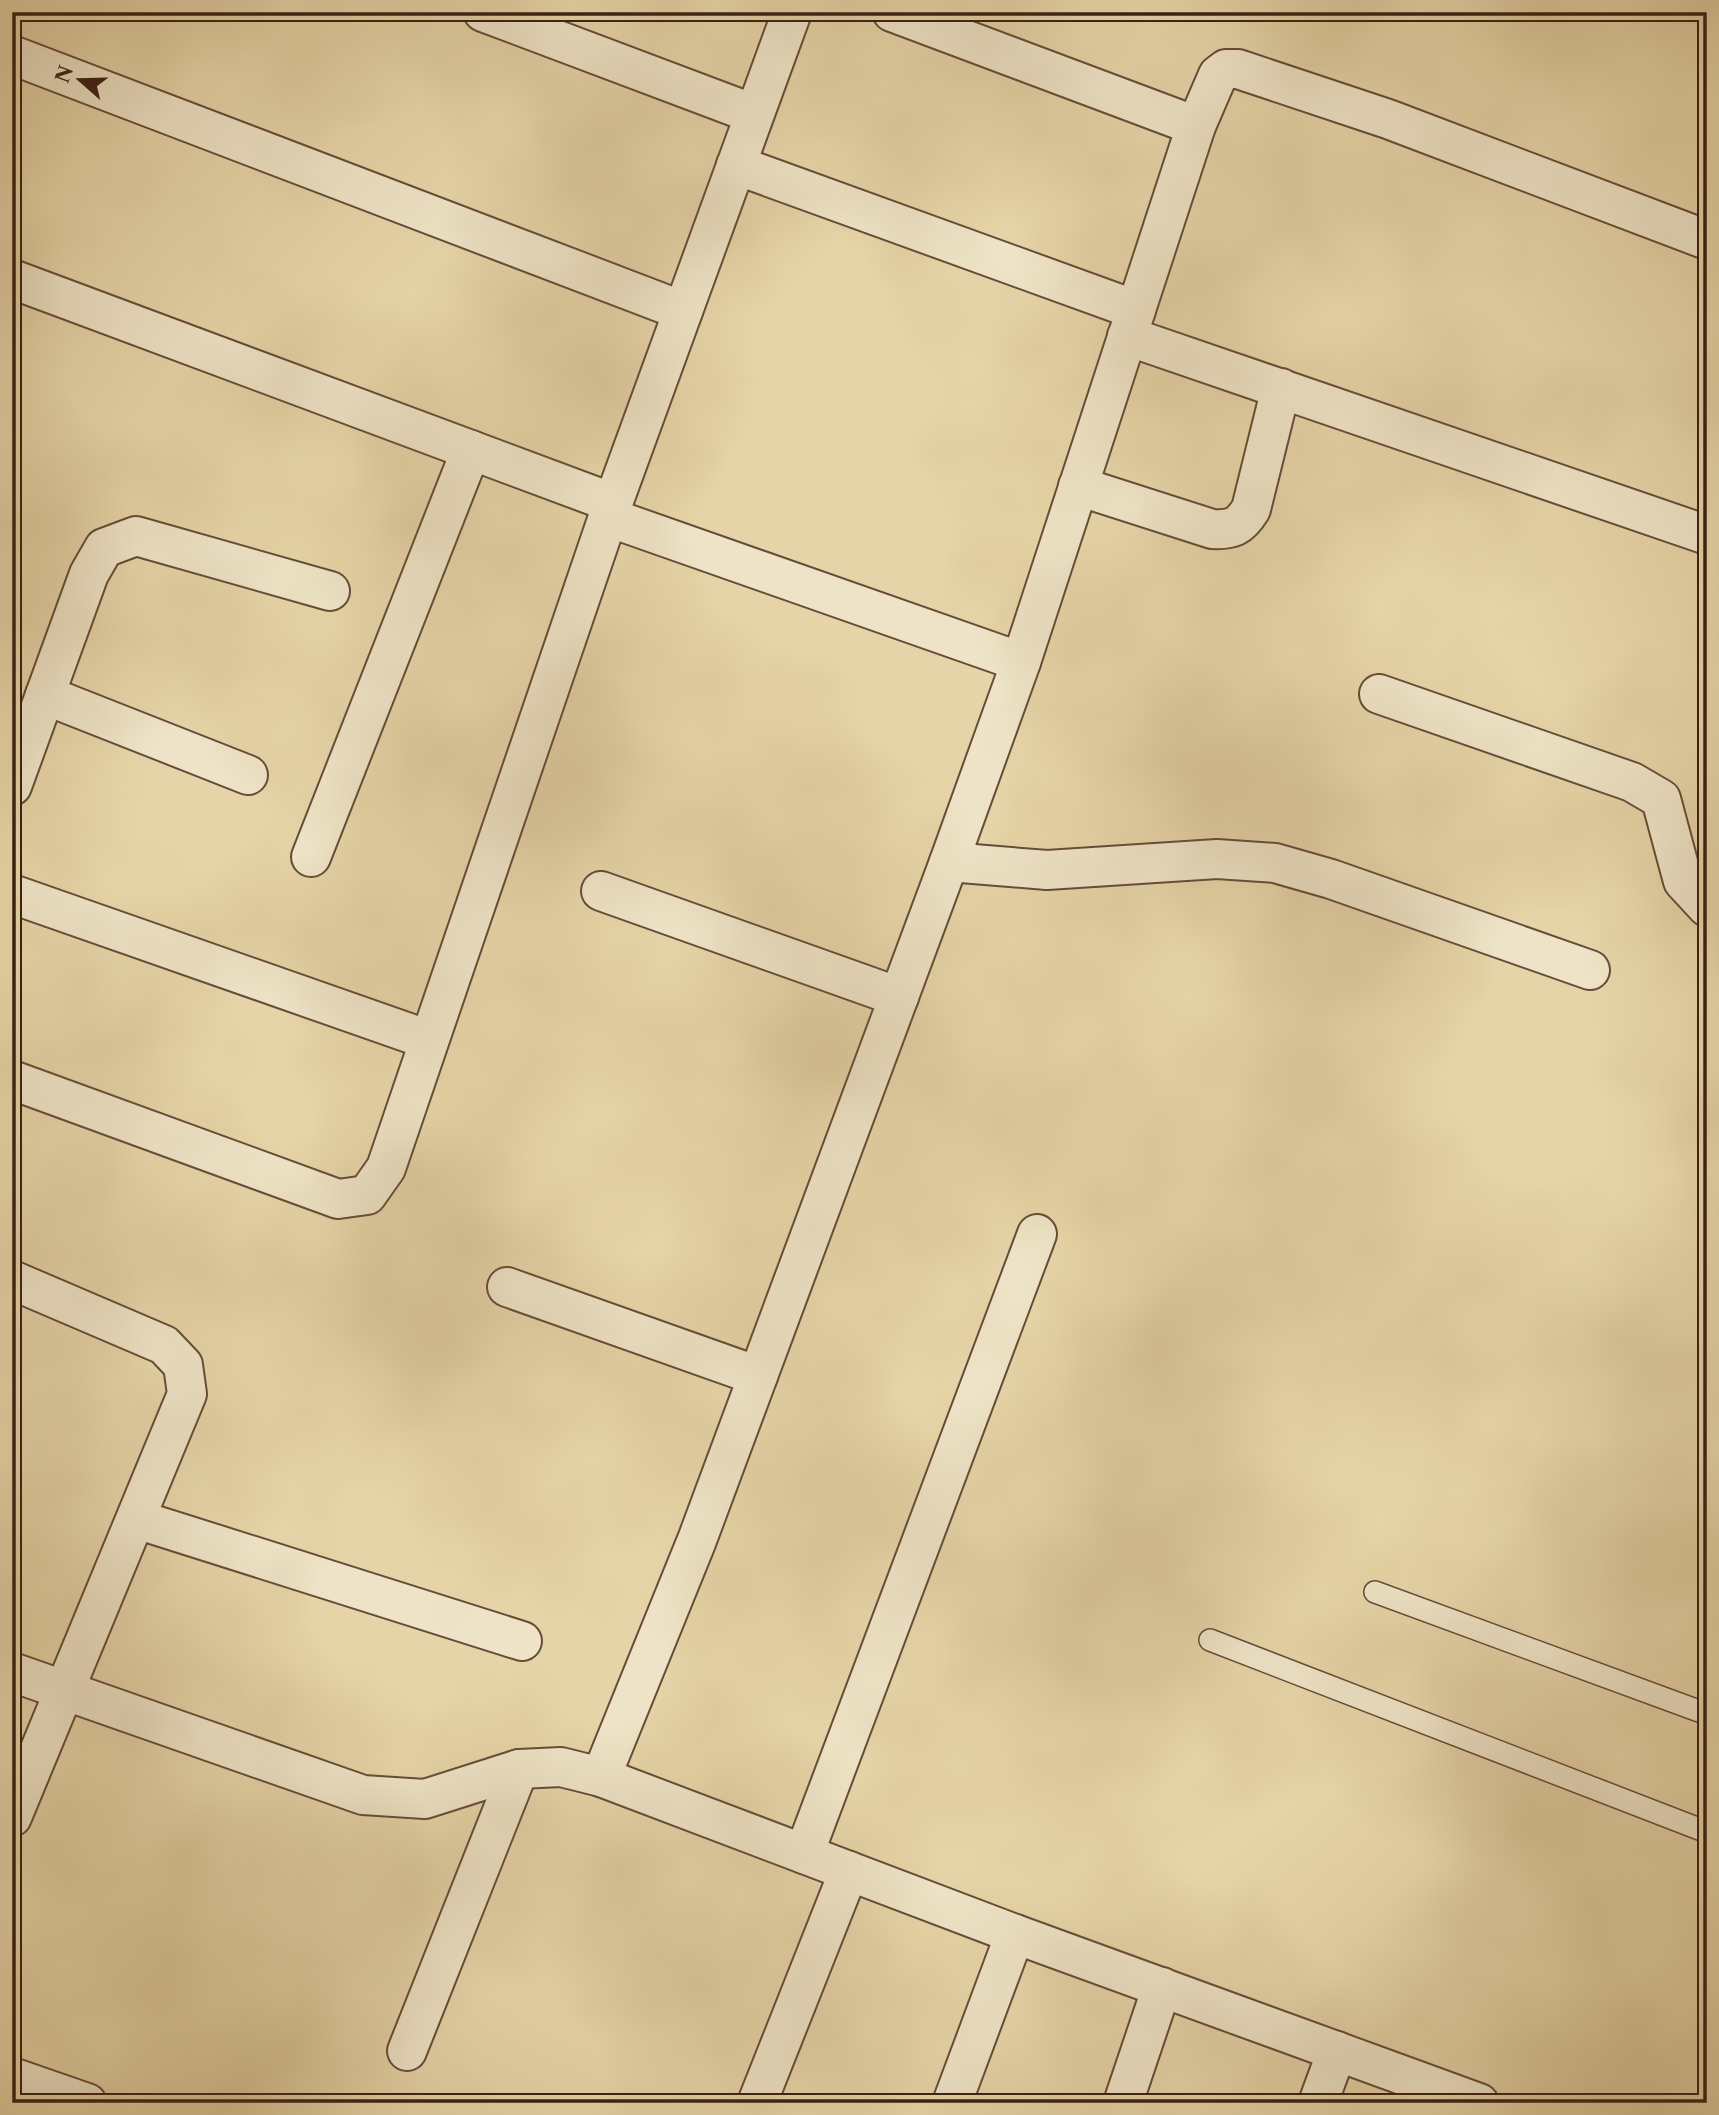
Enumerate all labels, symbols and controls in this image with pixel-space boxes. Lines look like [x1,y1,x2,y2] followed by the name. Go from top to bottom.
[46,46,116,116] north arrow
[51,63,78,86] text: N

